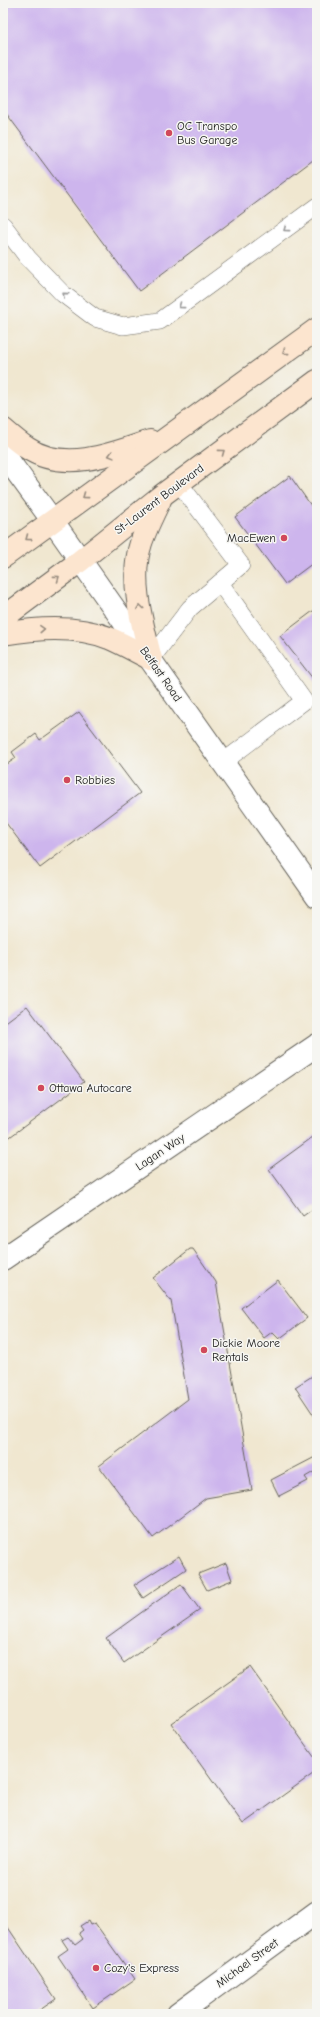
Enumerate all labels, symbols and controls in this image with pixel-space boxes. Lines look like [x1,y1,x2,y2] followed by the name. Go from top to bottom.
[177,119,237,147] place label: OC Transpo Bus Garage
[164,128,174,138] marker: OC Transpo Bus Garage
[283,224,290,231] one-way arrow
[63,293,70,300] one-way arrow
[178,301,185,308] one-way arrow
[283,347,290,354] one-way arrow
[217,449,224,456] one-way arrow
[107,450,114,458] one-way arrow
[112,461,206,537] street label: St-Laurent Boulevard
[83,491,90,498] one-way arrow
[227,531,276,545] place label: MacEwen
[279,533,289,543] marker: MacEwen
[25,534,32,541] one-way arrow
[52,576,59,583] one-way arrow
[136,604,145,610] one-way arrow
[39,625,45,634] one-way arrow
[137,644,185,704] street label: Belfast Road
[75,773,115,787] place label: Robbies
[62,775,72,785] marker: Robbies
[49,1081,132,1095] place label: Ottawa Autocare
[36,1083,46,1093] marker: Ottawa Autocare
[133,1130,188,1174] street label: Lagan Way
[212,1336,280,1364] place label: Dickie Moore Rentals
[199,1345,209,1355] marker: Dickie Moore Rentals
[213,1935,281,1990] street label: Michael Street
[104,1961,179,1975] place label: Cozy's Express
[91,1963,101,1973] marker: Cozy's Express

